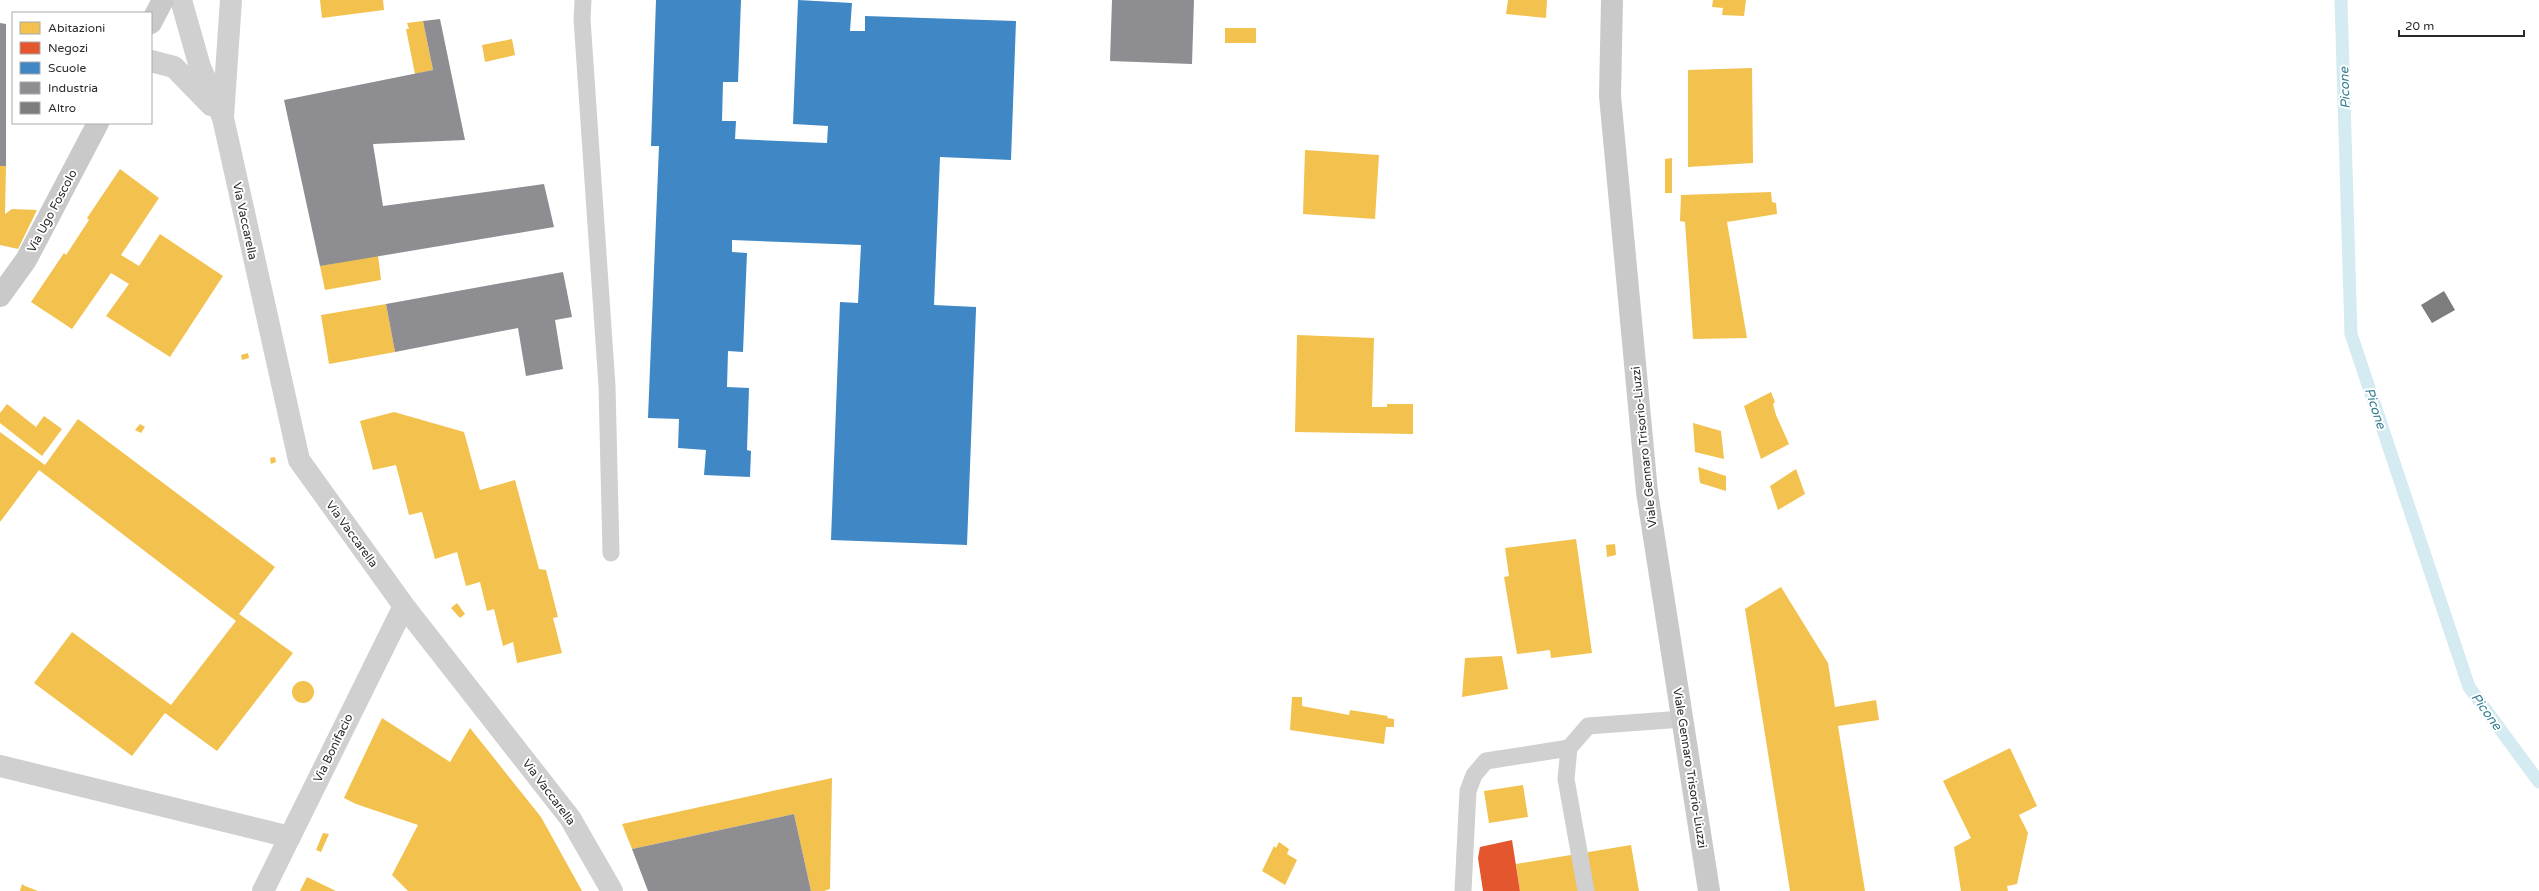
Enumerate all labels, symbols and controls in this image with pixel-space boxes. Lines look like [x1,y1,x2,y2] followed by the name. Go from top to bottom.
[12,12,152,124] legend
[2399,12,2524,38] scale bar
[2405,19,2434,33] text: 20 m
[48,21,105,35] text: Abitazioni
[48,41,88,55] text: Negozi
[48,61,86,75] text: Scuole
[2336,66,2354,109] water label: Picone
[48,81,98,95] text: Industria
[48,101,76,115] text: Altro
[24,167,80,255] street label: Via Ugo Foscolo
[230,181,260,261] street label: Via Vaccarella
[1629,366,1659,528] street label: Viale Gennaro Trisorio-Liuzzi
[2361,386,2389,431] water label: Picone
[323,498,381,570] street label: Via Vaccarella
[1670,687,1710,849] street label: Viale Gennaro Trisorio-Liuzzi
[2467,690,2505,734] water label: Picone
[310,711,356,785] street label: Via Bonifacio
[520,756,578,828] street label: Via Vaccarella

